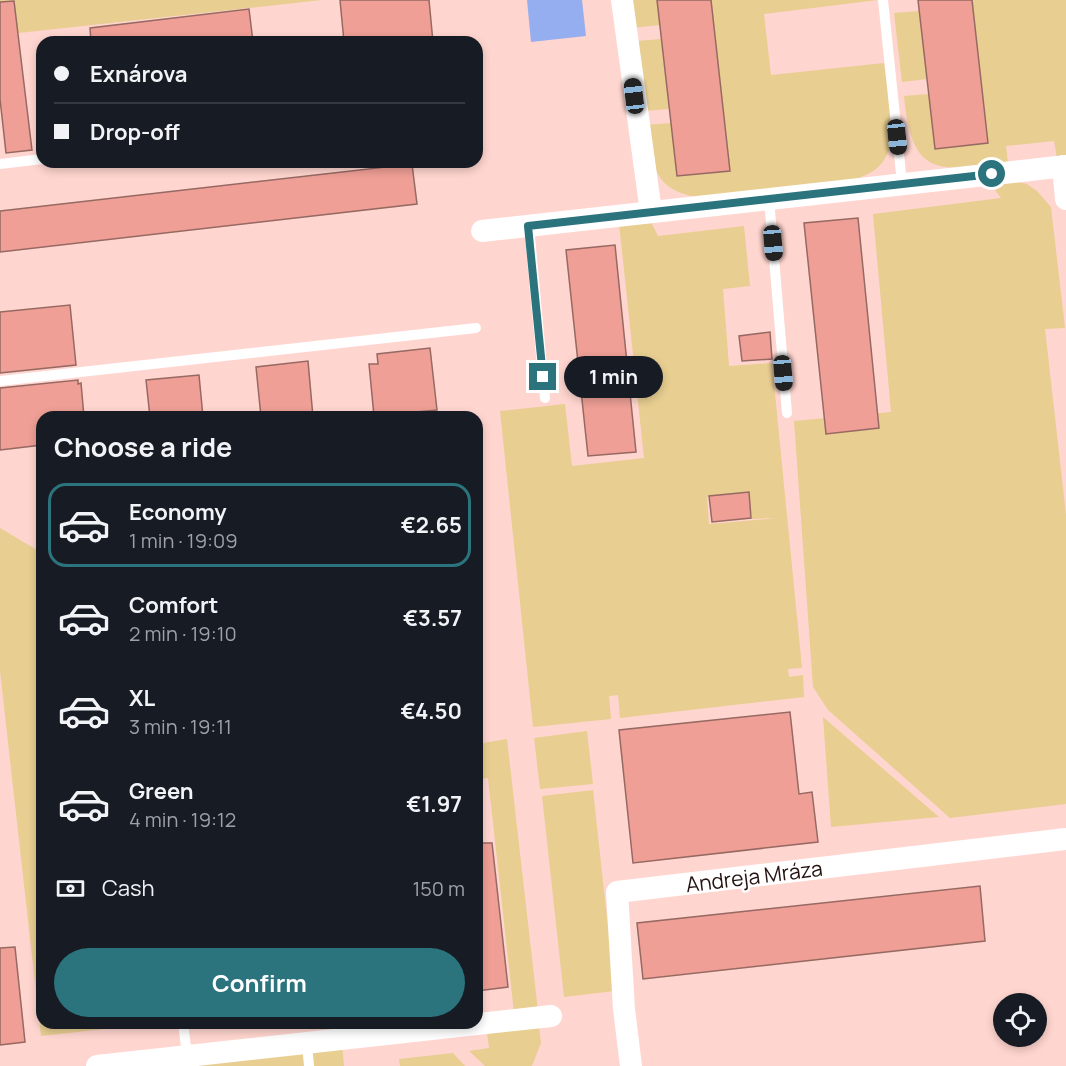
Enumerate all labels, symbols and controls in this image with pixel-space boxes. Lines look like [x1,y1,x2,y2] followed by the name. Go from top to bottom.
[90,59,187,89] text: Exnárova
[623,77,645,115] car
[90,117,180,147] text: Drop-off
[886,118,908,156] car
[978,160,1005,187] route start
[762,224,784,262] car
[772,354,794,392] car
[564,356,663,398] callout: 1 min
[529,363,556,390] route end
[589,363,638,390] text: 1 min
[54,428,232,465] text: Choose a ride
[129,497,227,527] text: Economy
[57,498,111,552] icon: car
[401,510,462,540] text: €2.65
[129,527,238,554] text: 1 min · 19:09
[129,590,218,620] text: Comfort
[57,591,111,645] icon: car
[403,603,462,633] text: €3.57
[129,620,237,647] text: 2 min · 19:10
[129,683,155,713] text: XL
[57,684,111,738] icon: car
[400,696,462,726] text: €4.50
[129,713,232,740] text: 3 min · 19:11
[129,776,194,806] text: Green
[57,777,111,831] icon: car
[406,789,462,819] text: €1.97
[129,806,236,833] text: 4 min · 19:12
[684,854,824,898] street label: Andreja Mráza
[54,872,87,905] icon: cash
[102,873,155,903] text: Cash
[412,875,465,902] text: 150 m
[54,948,465,1017] button: Confirm
[993,993,1047,1047] map controls
[993,993,1047,1047] button: locate

